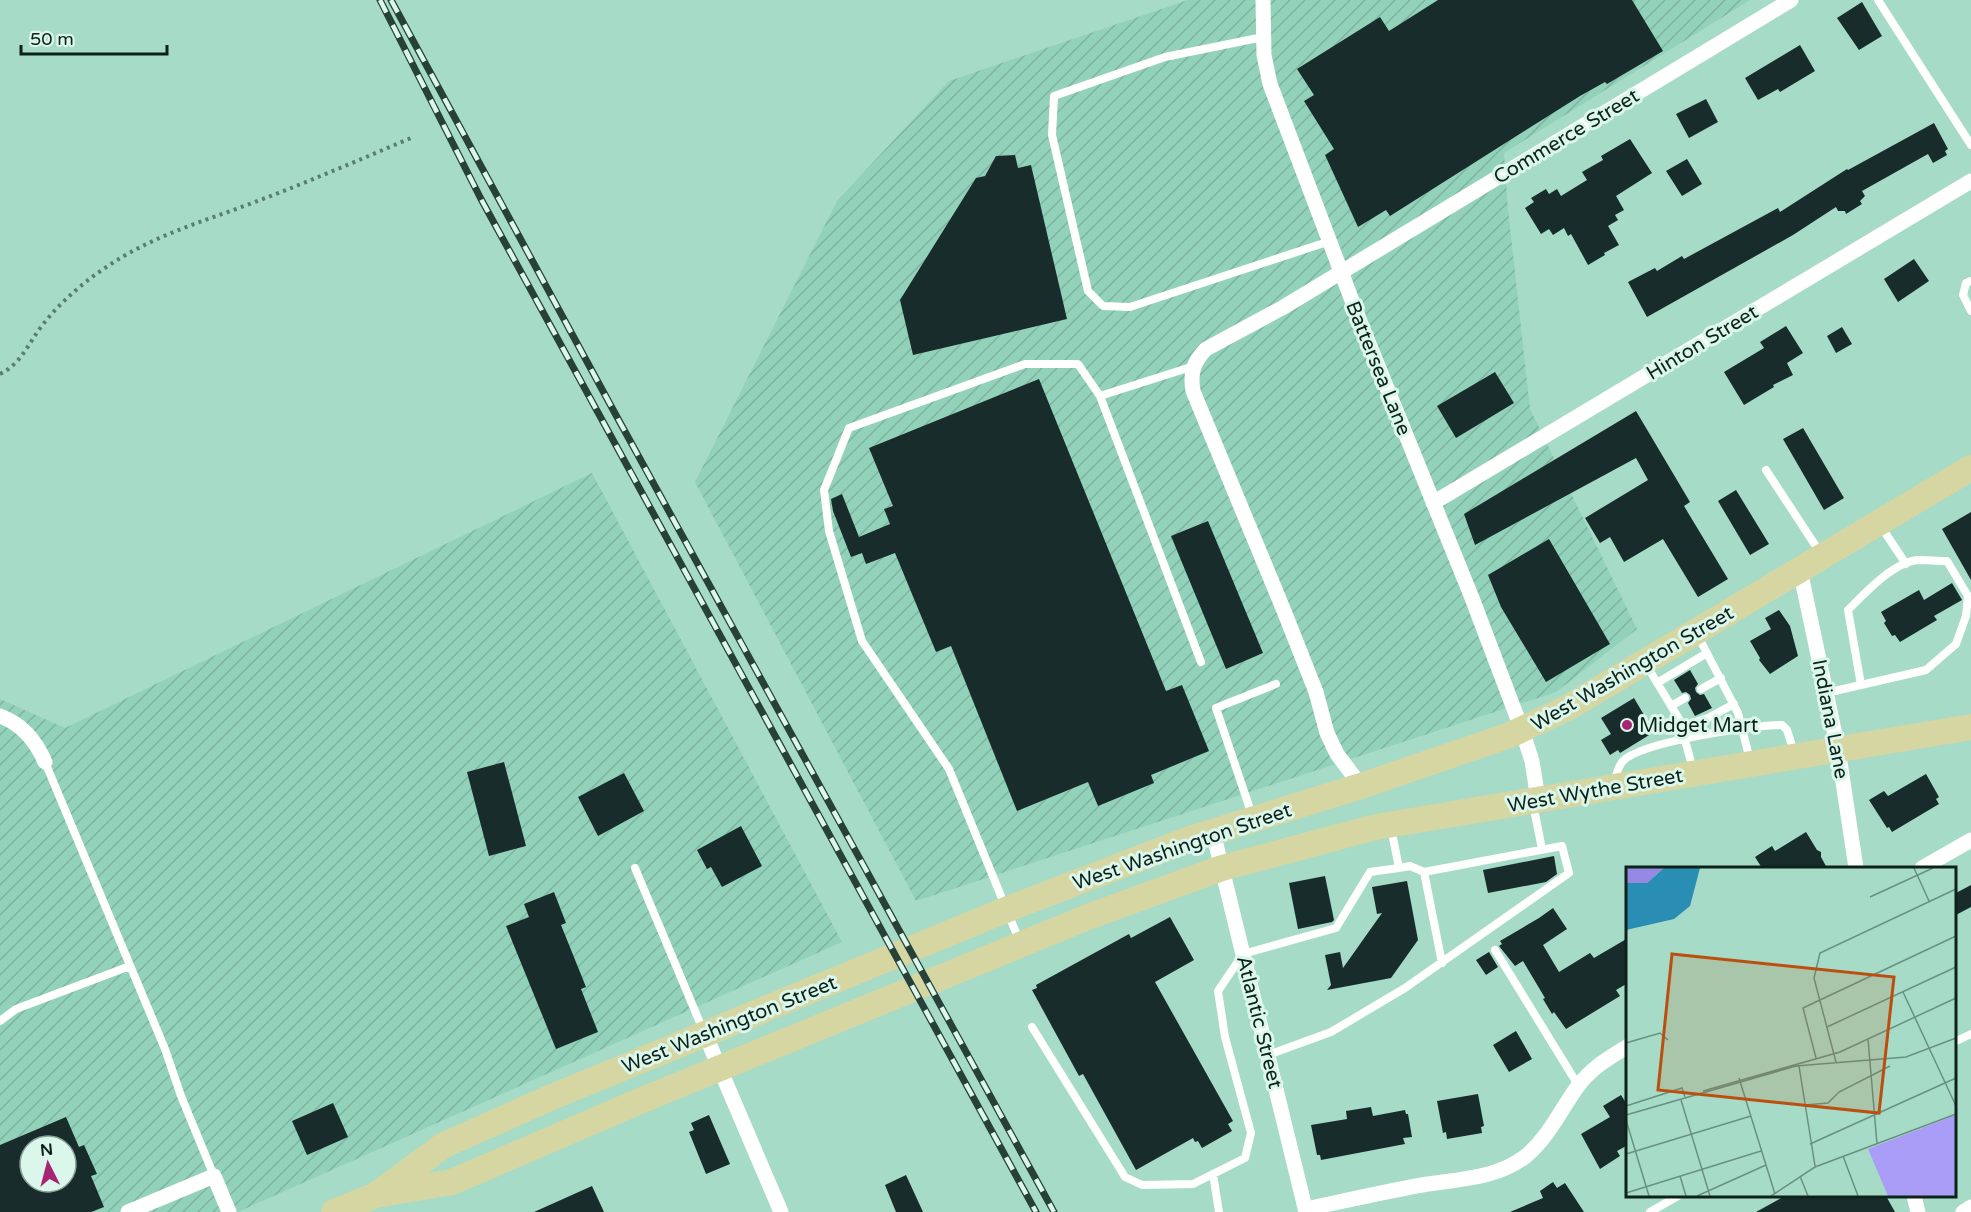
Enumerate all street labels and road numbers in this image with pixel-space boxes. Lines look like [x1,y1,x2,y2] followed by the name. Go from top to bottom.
[1489,84,1644,190] street label: Commerce Street
[1340,298,1416,439] street label: Battersea Lane
[1642,300,1763,386] street label: Hinton Street
[1527,601,1738,737] street label: West Washington Street
[1807,657,1853,781] street label: Indiana Lane
[1506,764,1685,818] street label: West Wythe Street
[1070,798,1295,896] street label: West Washington Street
[1231,953,1287,1091] street label: Atlantic Street
[619,971,841,1079] street label: West Washington Street

